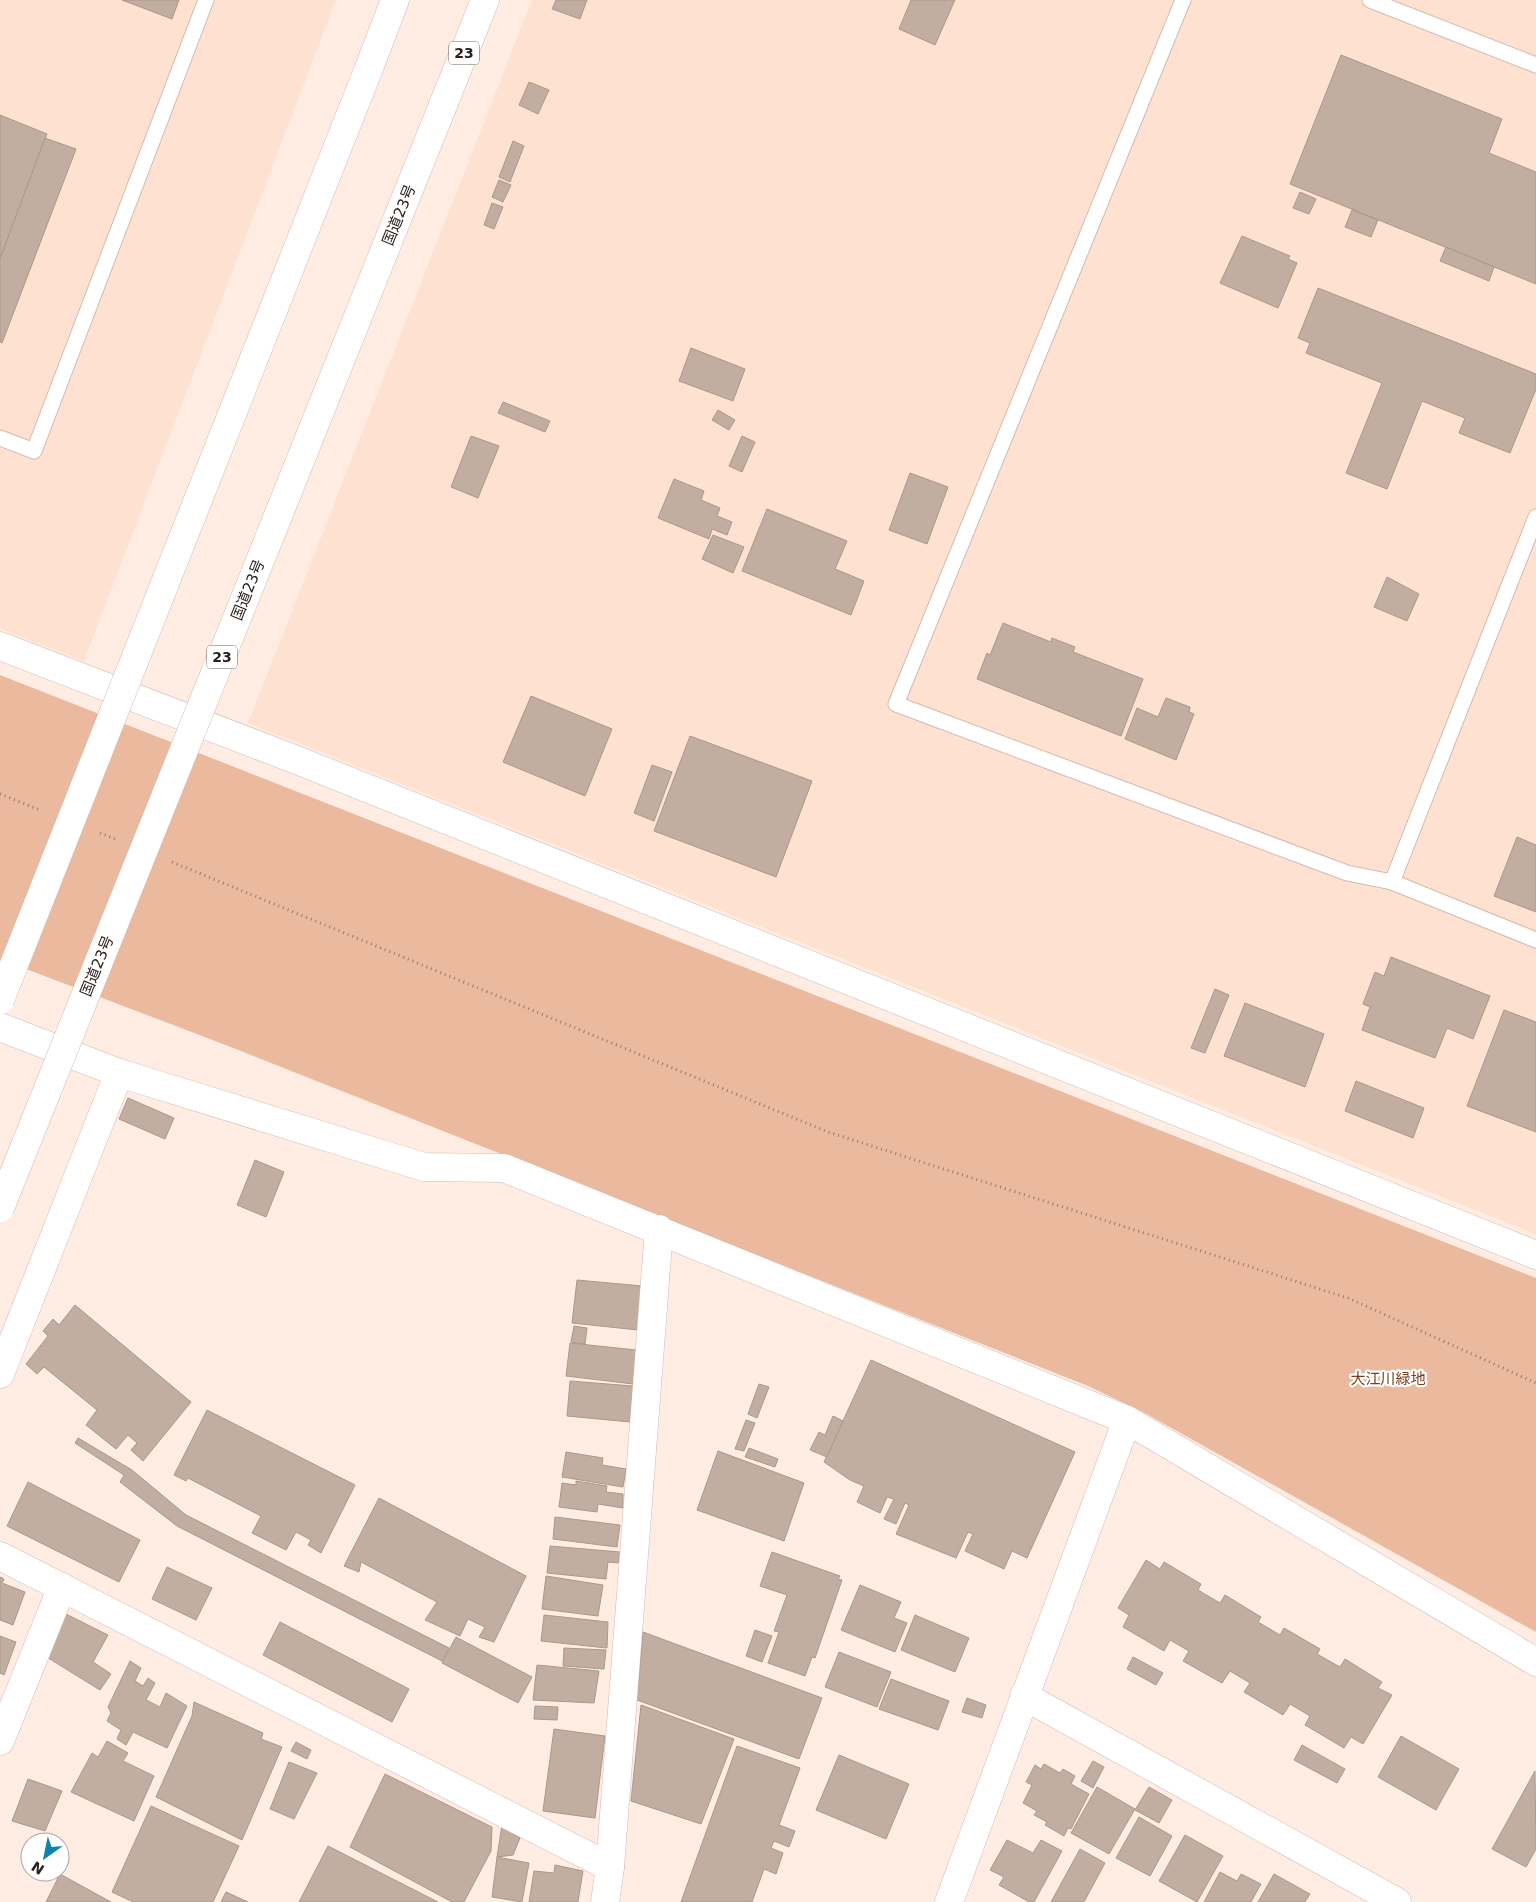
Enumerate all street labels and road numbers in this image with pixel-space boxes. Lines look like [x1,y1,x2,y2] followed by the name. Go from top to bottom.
[449,42,479,64] road number: 23
[379,182,419,248] street label: 国道23号
[228,557,268,623] street label: 国道23号
[207,646,237,669] road number: 23
[77,933,117,999] street label: 国道23号

